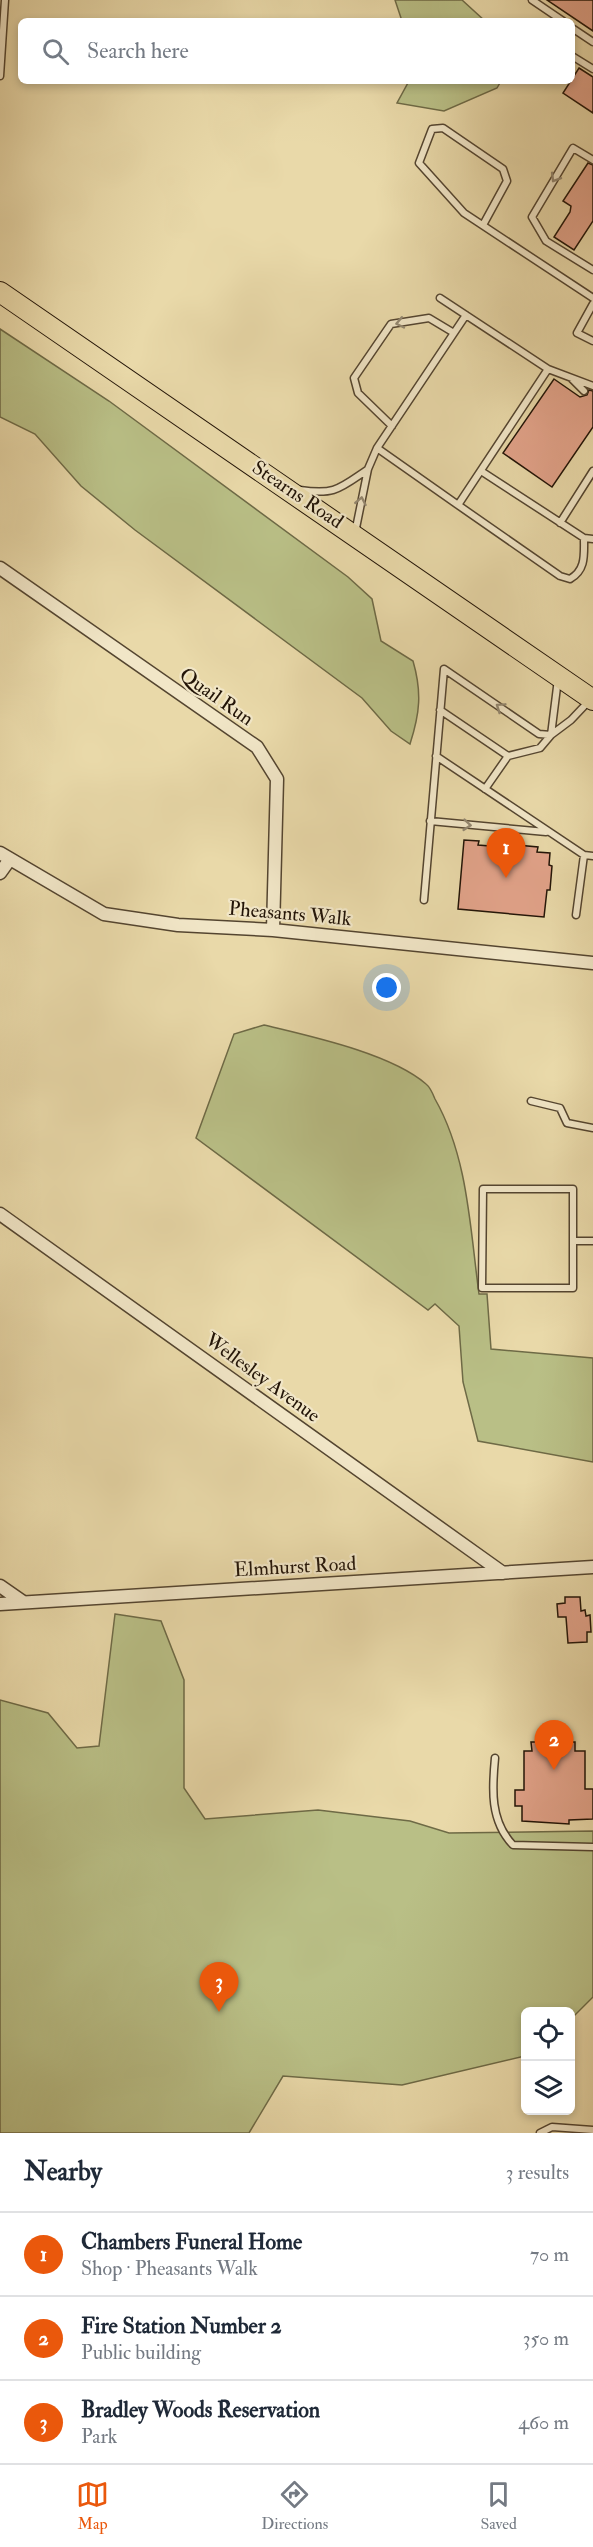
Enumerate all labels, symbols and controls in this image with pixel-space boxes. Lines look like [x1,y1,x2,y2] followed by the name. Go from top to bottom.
[18,18,575,84] search box
[39,35,72,68] icon: search
[87,37,189,65] text: Search here
[551,172,562,182] one-way arrow
[395,316,405,329] one-way arrow
[247,455,348,534] street label: Stearns Road
[354,497,367,507] one-way arrow
[175,662,259,731] street label: Quail Run
[496,704,507,715] one-way arrow
[462,818,471,831] one-way arrow
[486,828,526,878] pin: 1
[228,896,353,931] street label: Pheasants Walk
[372,973,401,1002] your location
[199,1327,325,1428] street label: Wellesley Avenue
[233,1551,357,1582] street label: Elmhurst Road
[534,1720,574,1770] pin: 2
[200,1962,238,2012] pin: 3
[521,2007,575,2115] map controls
[521,2007,575,2061] button: locate
[521,2061,575,2115] button: layers
[24,2156,102,2188] text: Nearby
[506,2160,569,2185] text: 3 results
[81,2228,302,2256] text: Chambers Funeral Home
[40,2242,47,2267] text: 1
[530,2242,569,2267] text: 70 m
[81,2256,258,2281] text: Shop · Pheasants Walk
[81,2312,282,2340] text: Fire Station Number 2
[38,2326,49,2351] text: 2
[523,2326,569,2351] text: 350 m
[81,2340,201,2365] text: Public building
[81,2396,320,2424] text: Bradley Woods Reservation
[40,2410,47,2435] text: 3
[518,2410,569,2435] text: 460 m
[81,2424,117,2449] text: Park
[76,2478,109,2534] tab: Map
[261,2478,328,2534] tab: Directions
[480,2478,517,2534] tab: Saved

